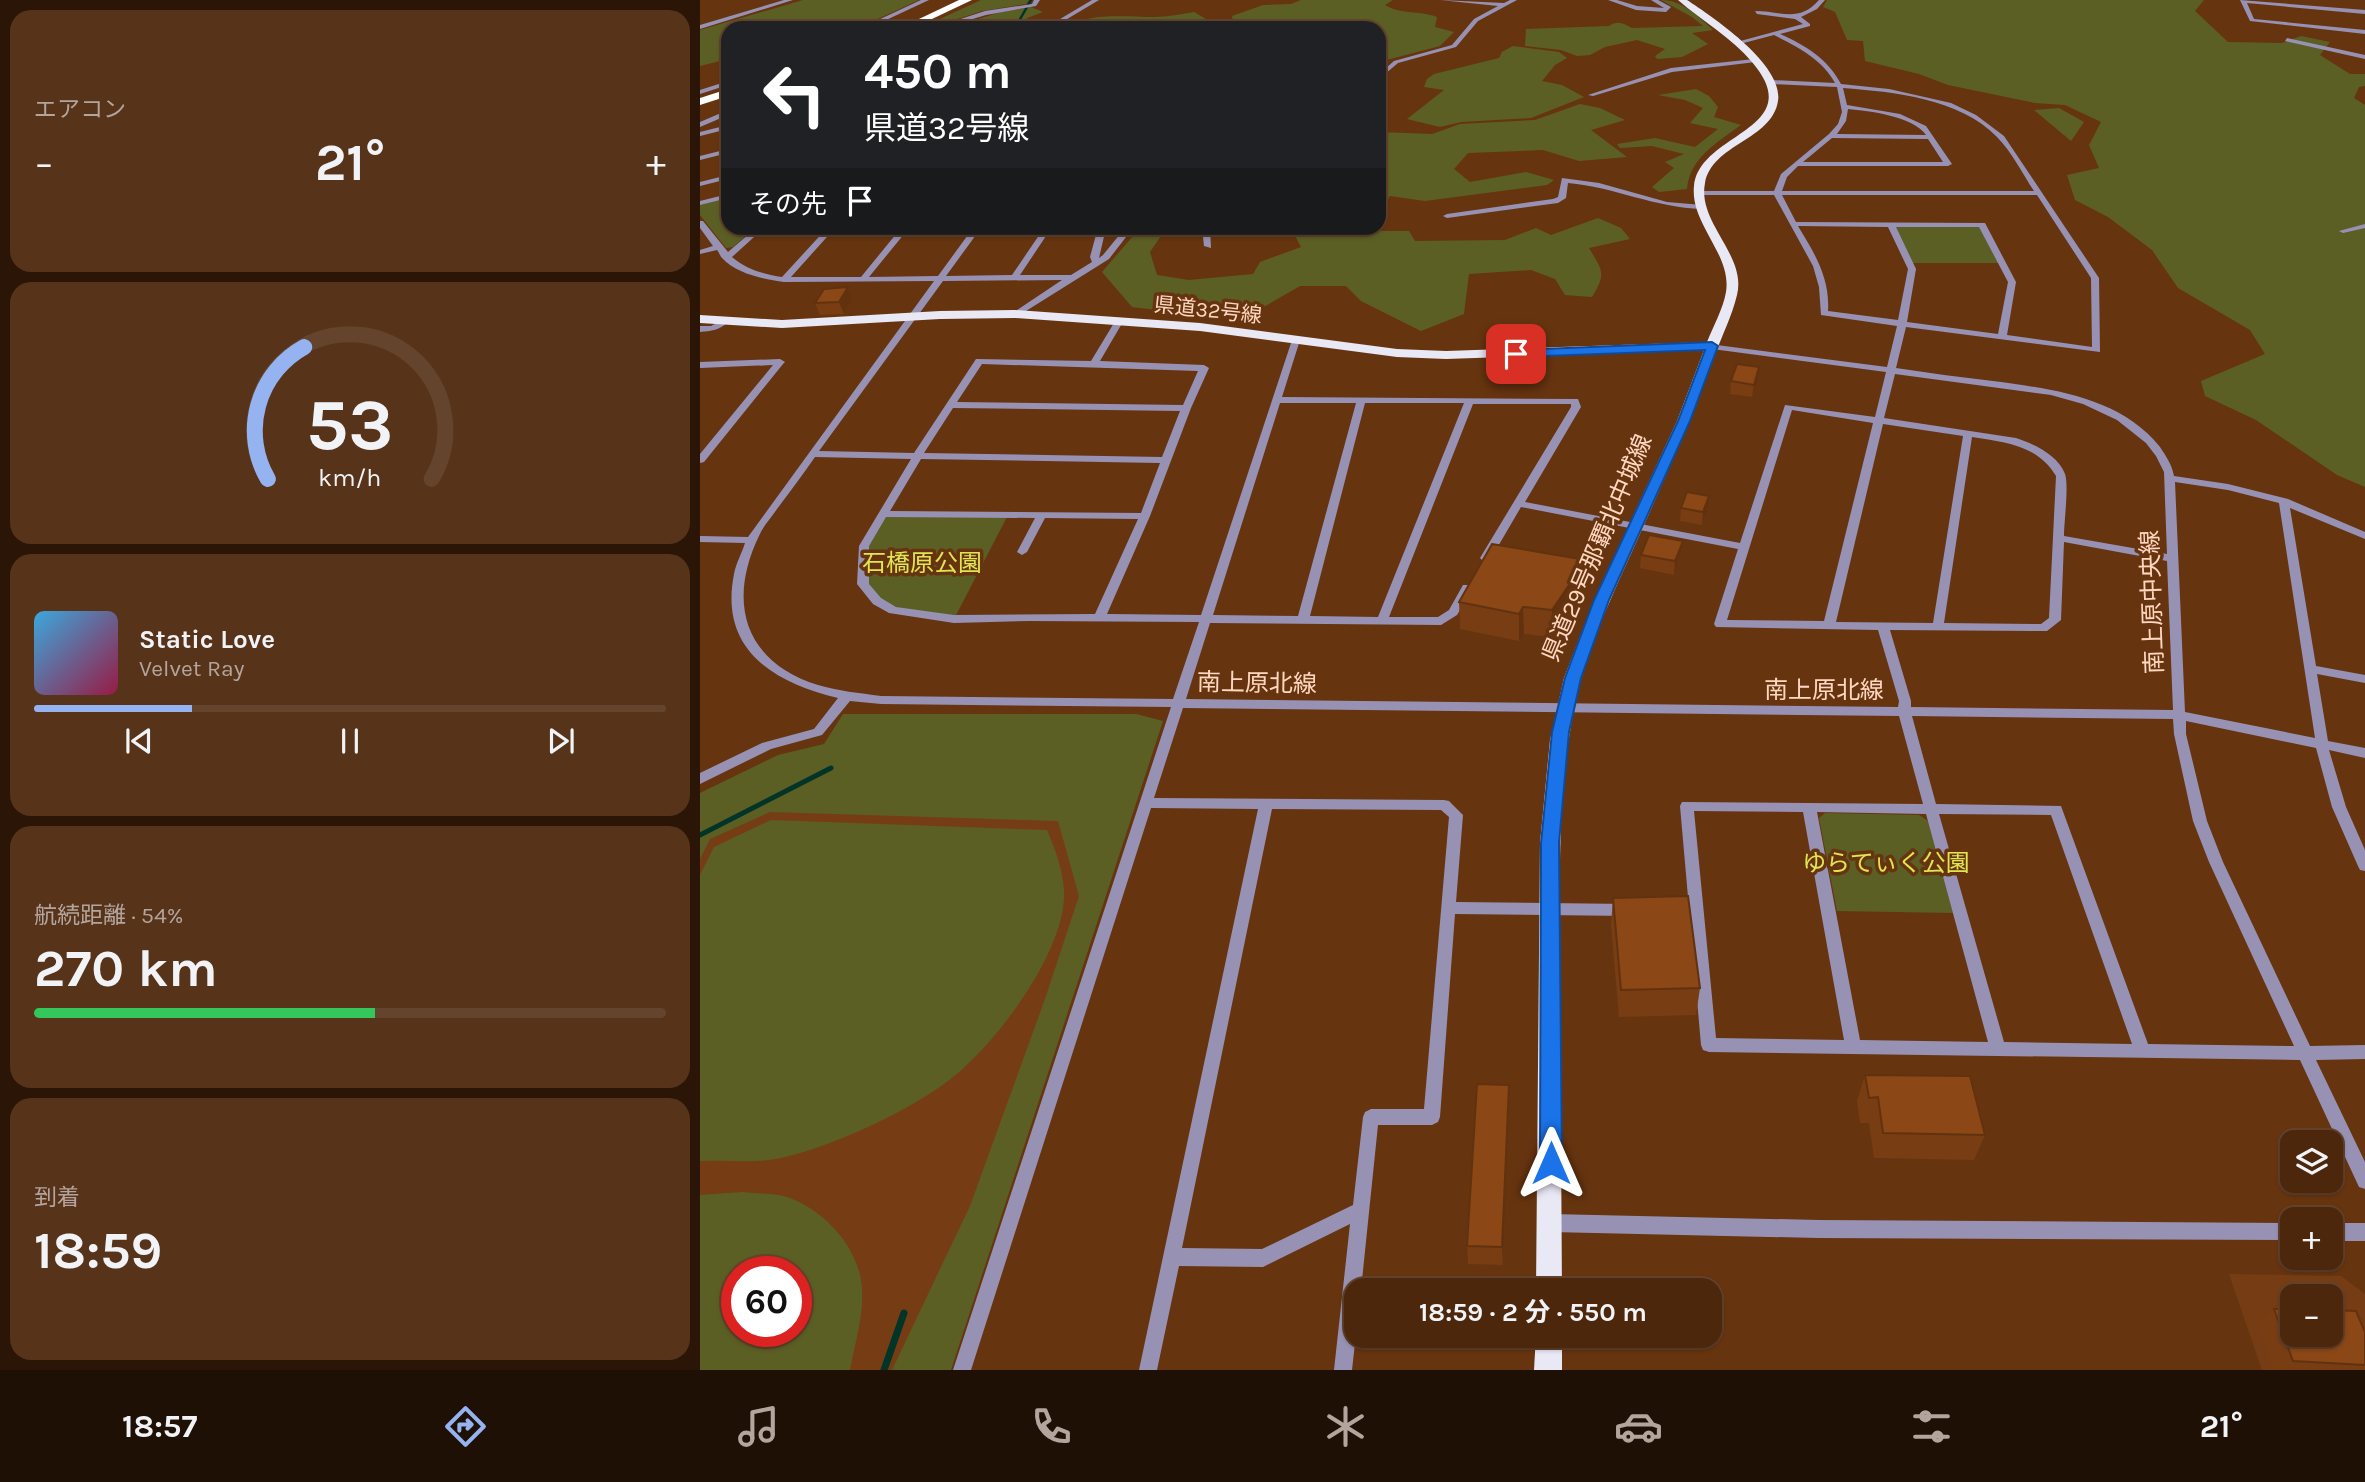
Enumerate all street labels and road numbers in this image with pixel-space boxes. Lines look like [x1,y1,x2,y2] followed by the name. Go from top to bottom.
[1153,292,1263,328] street label: 県道32号線
[1536,430,1658,666] street label: 県道29号那覇北中城線
[2135,530,2169,674] street label: 南上原中央線
[1197,668,1317,698] street label: 南上原北線
[1764,676,1884,704] street label: 南上原北線

